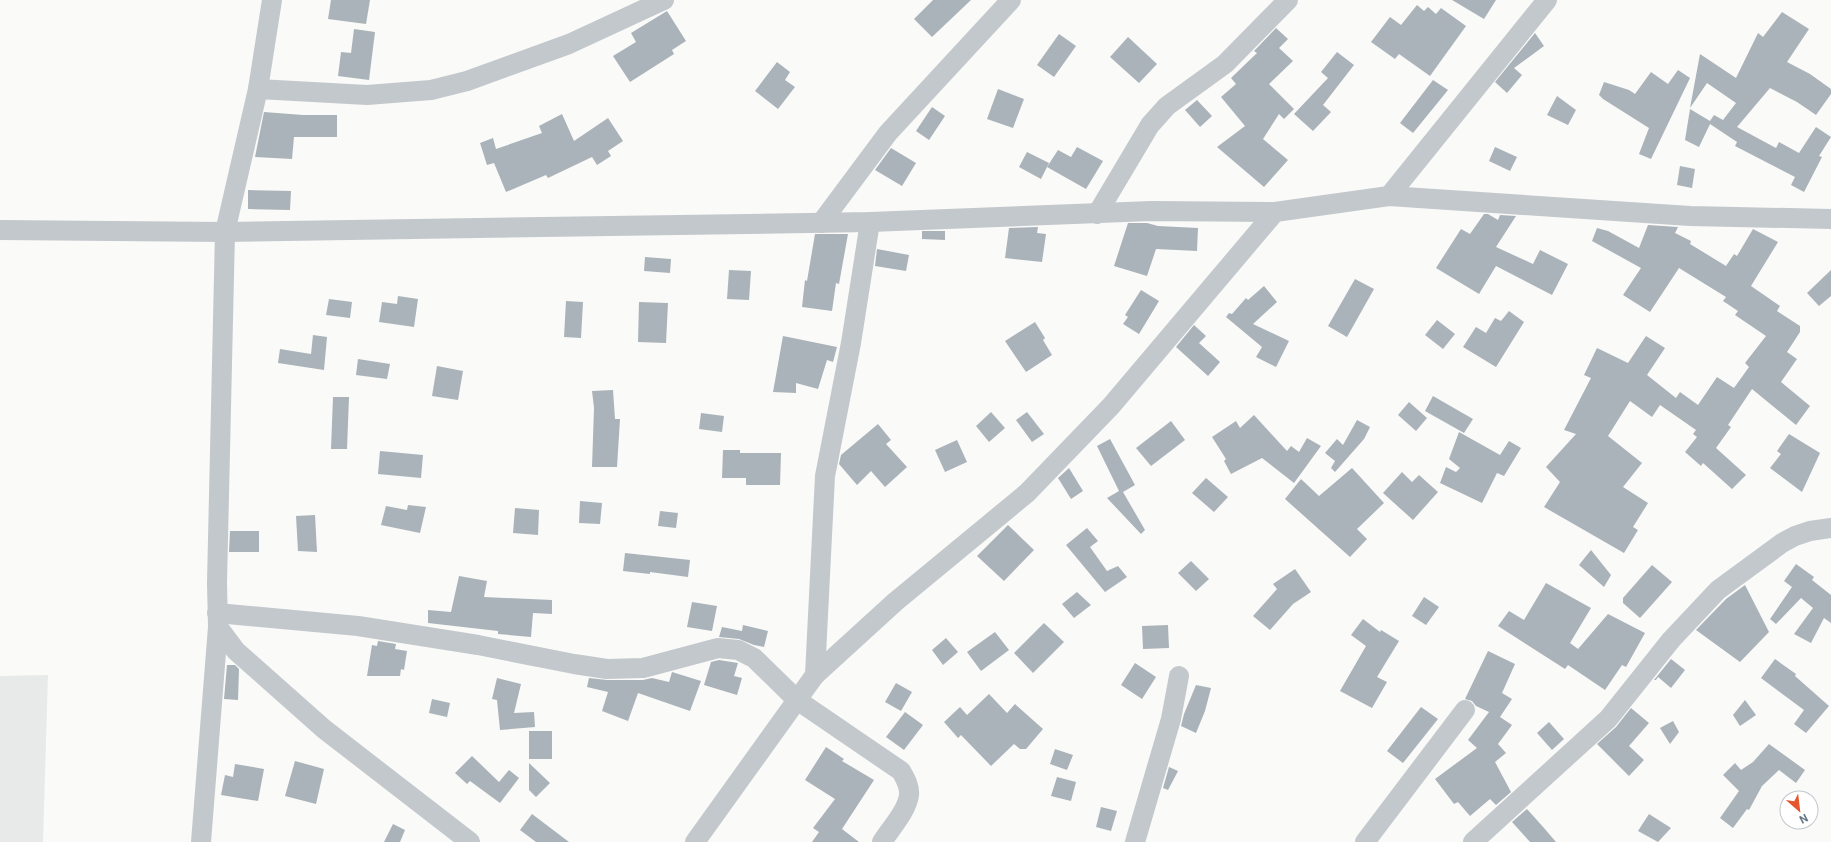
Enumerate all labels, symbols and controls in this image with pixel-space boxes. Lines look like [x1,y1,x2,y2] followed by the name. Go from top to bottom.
[1779,790,1819,830] north arrow
[1797,811,1810,826] text: N

